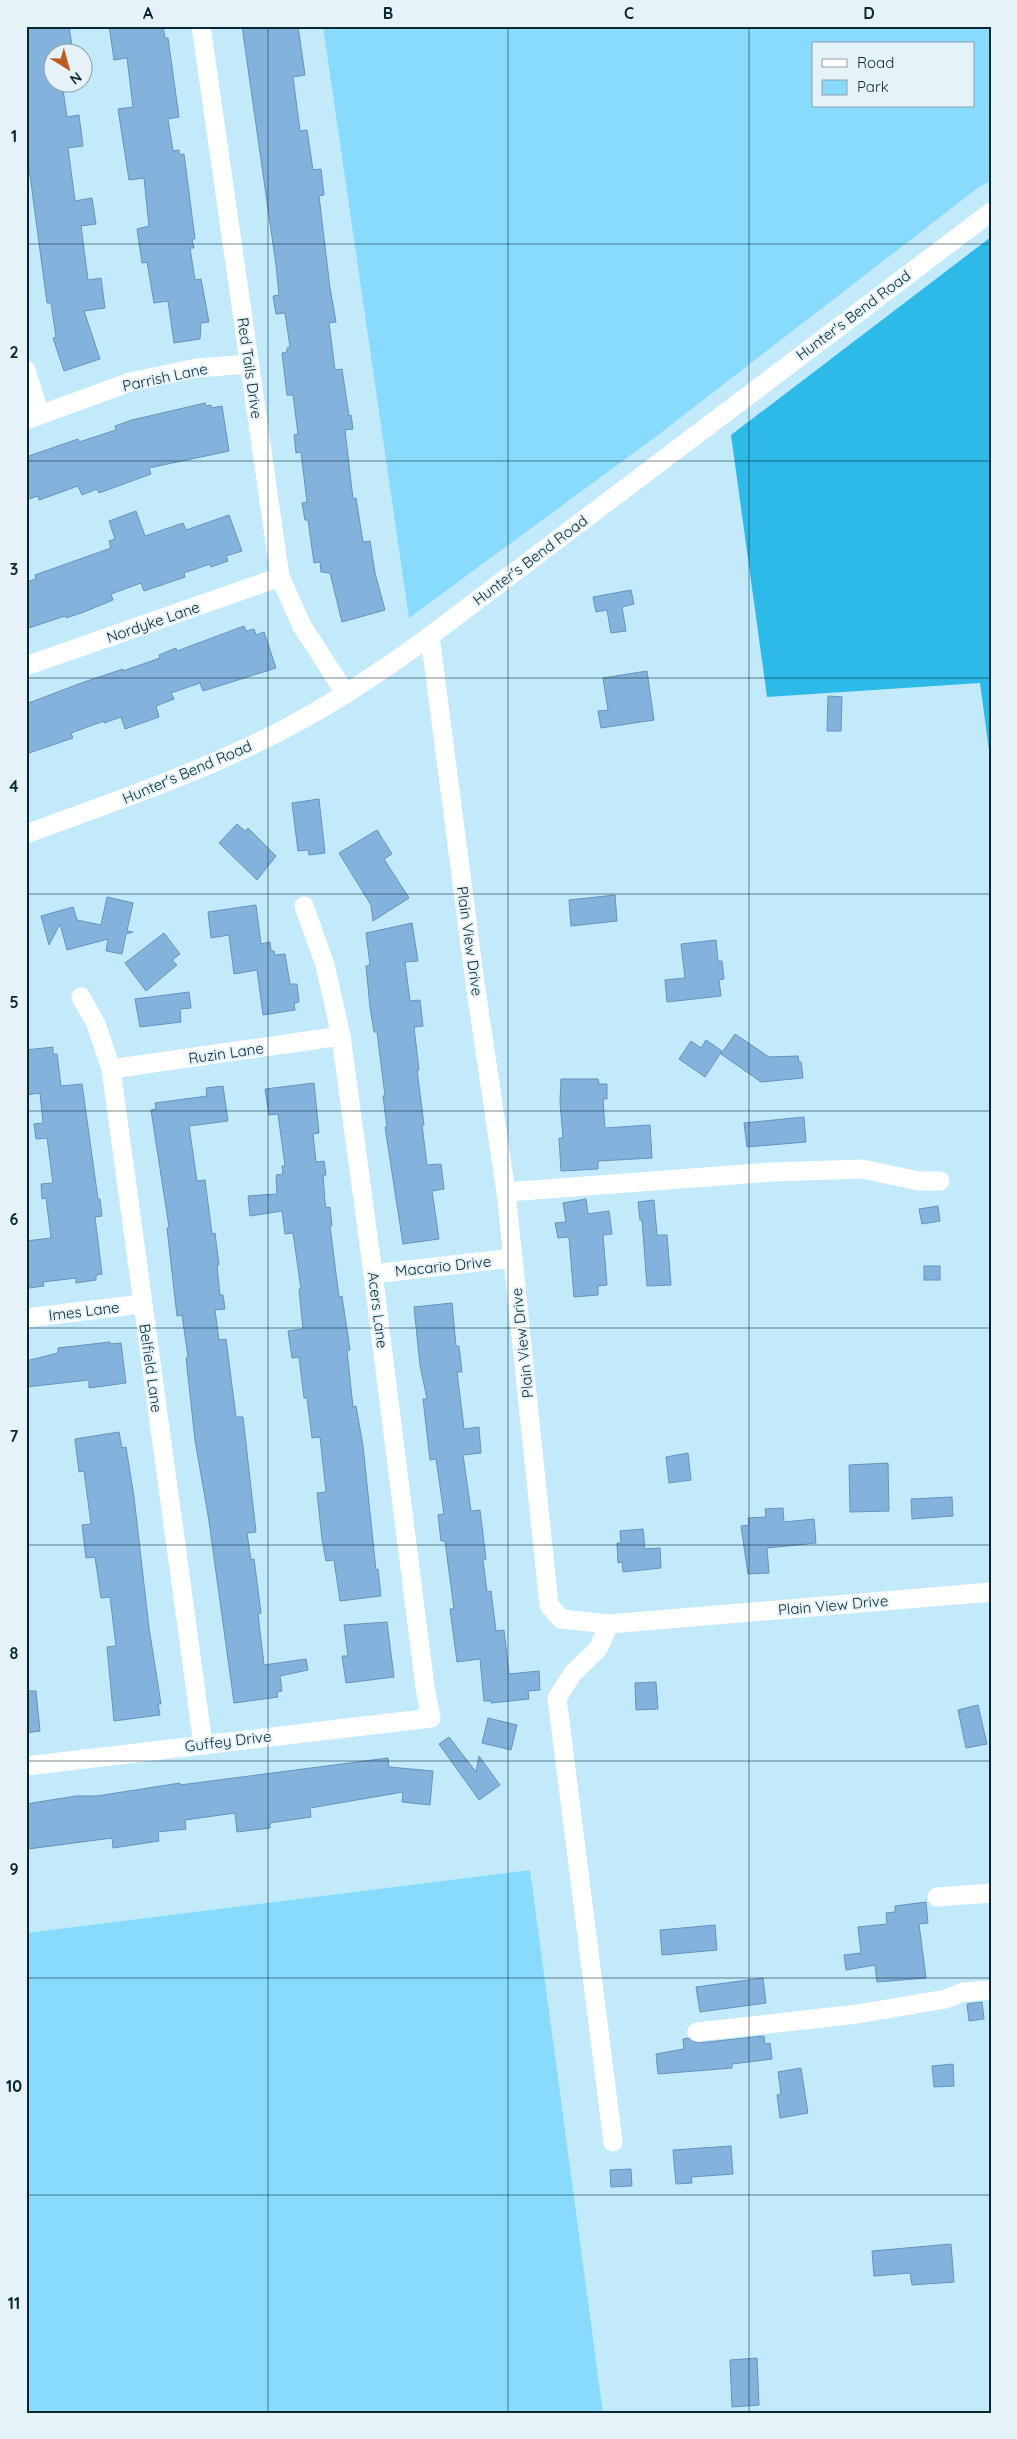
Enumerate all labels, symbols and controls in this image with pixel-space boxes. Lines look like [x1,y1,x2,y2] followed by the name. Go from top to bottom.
[143,3,154,23] text: A
[383,3,393,23] text: B
[624,3,634,23] text: C
[863,3,875,23] text: D
[42,42,92,92] north arrow
[812,42,974,108] legend
[857,53,894,72] text: Road
[66,68,85,89] text: N
[857,77,889,96] text: Park
[11,126,17,146] text: 1
[792,266,914,364] street label: Hunter's Bend Road
[233,316,267,420] street label: Red Tails Drive
[9,342,19,362] text: 2
[121,359,209,395] street label: Parrish Lane
[469,511,591,609] street label: Hunter's Bend Road
[10,559,18,579] text: 3
[104,597,202,647] street label: Nordyke Lane
[119,736,255,808] street label: Hunter's Bend Road
[9,776,19,796] text: 4
[453,885,487,997] street label: Plain View Drive
[9,992,19,1012] text: 5
[187,1038,265,1068] street label: Ruzin Lane
[10,1209,19,1229] text: 6
[394,1252,492,1280] street label: Macario Drive
[364,1271,392,1349] street label: Acers Lane
[507,1287,537,1399] street label: Plain View Drive
[47,1297,121,1325] street label: Imes Lane
[135,1322,167,1414] street label: Belfield Lane
[10,1426,19,1446] text: 7
[777,1591,889,1619] street label: Plain View Drive
[10,1643,19,1663] text: 8
[184,1726,272,1756] street label: Guffey Drive
[9,1859,19,1879] text: 9
[6,2076,22,2096] text: 10
[8,2293,20,2313] text: 11

